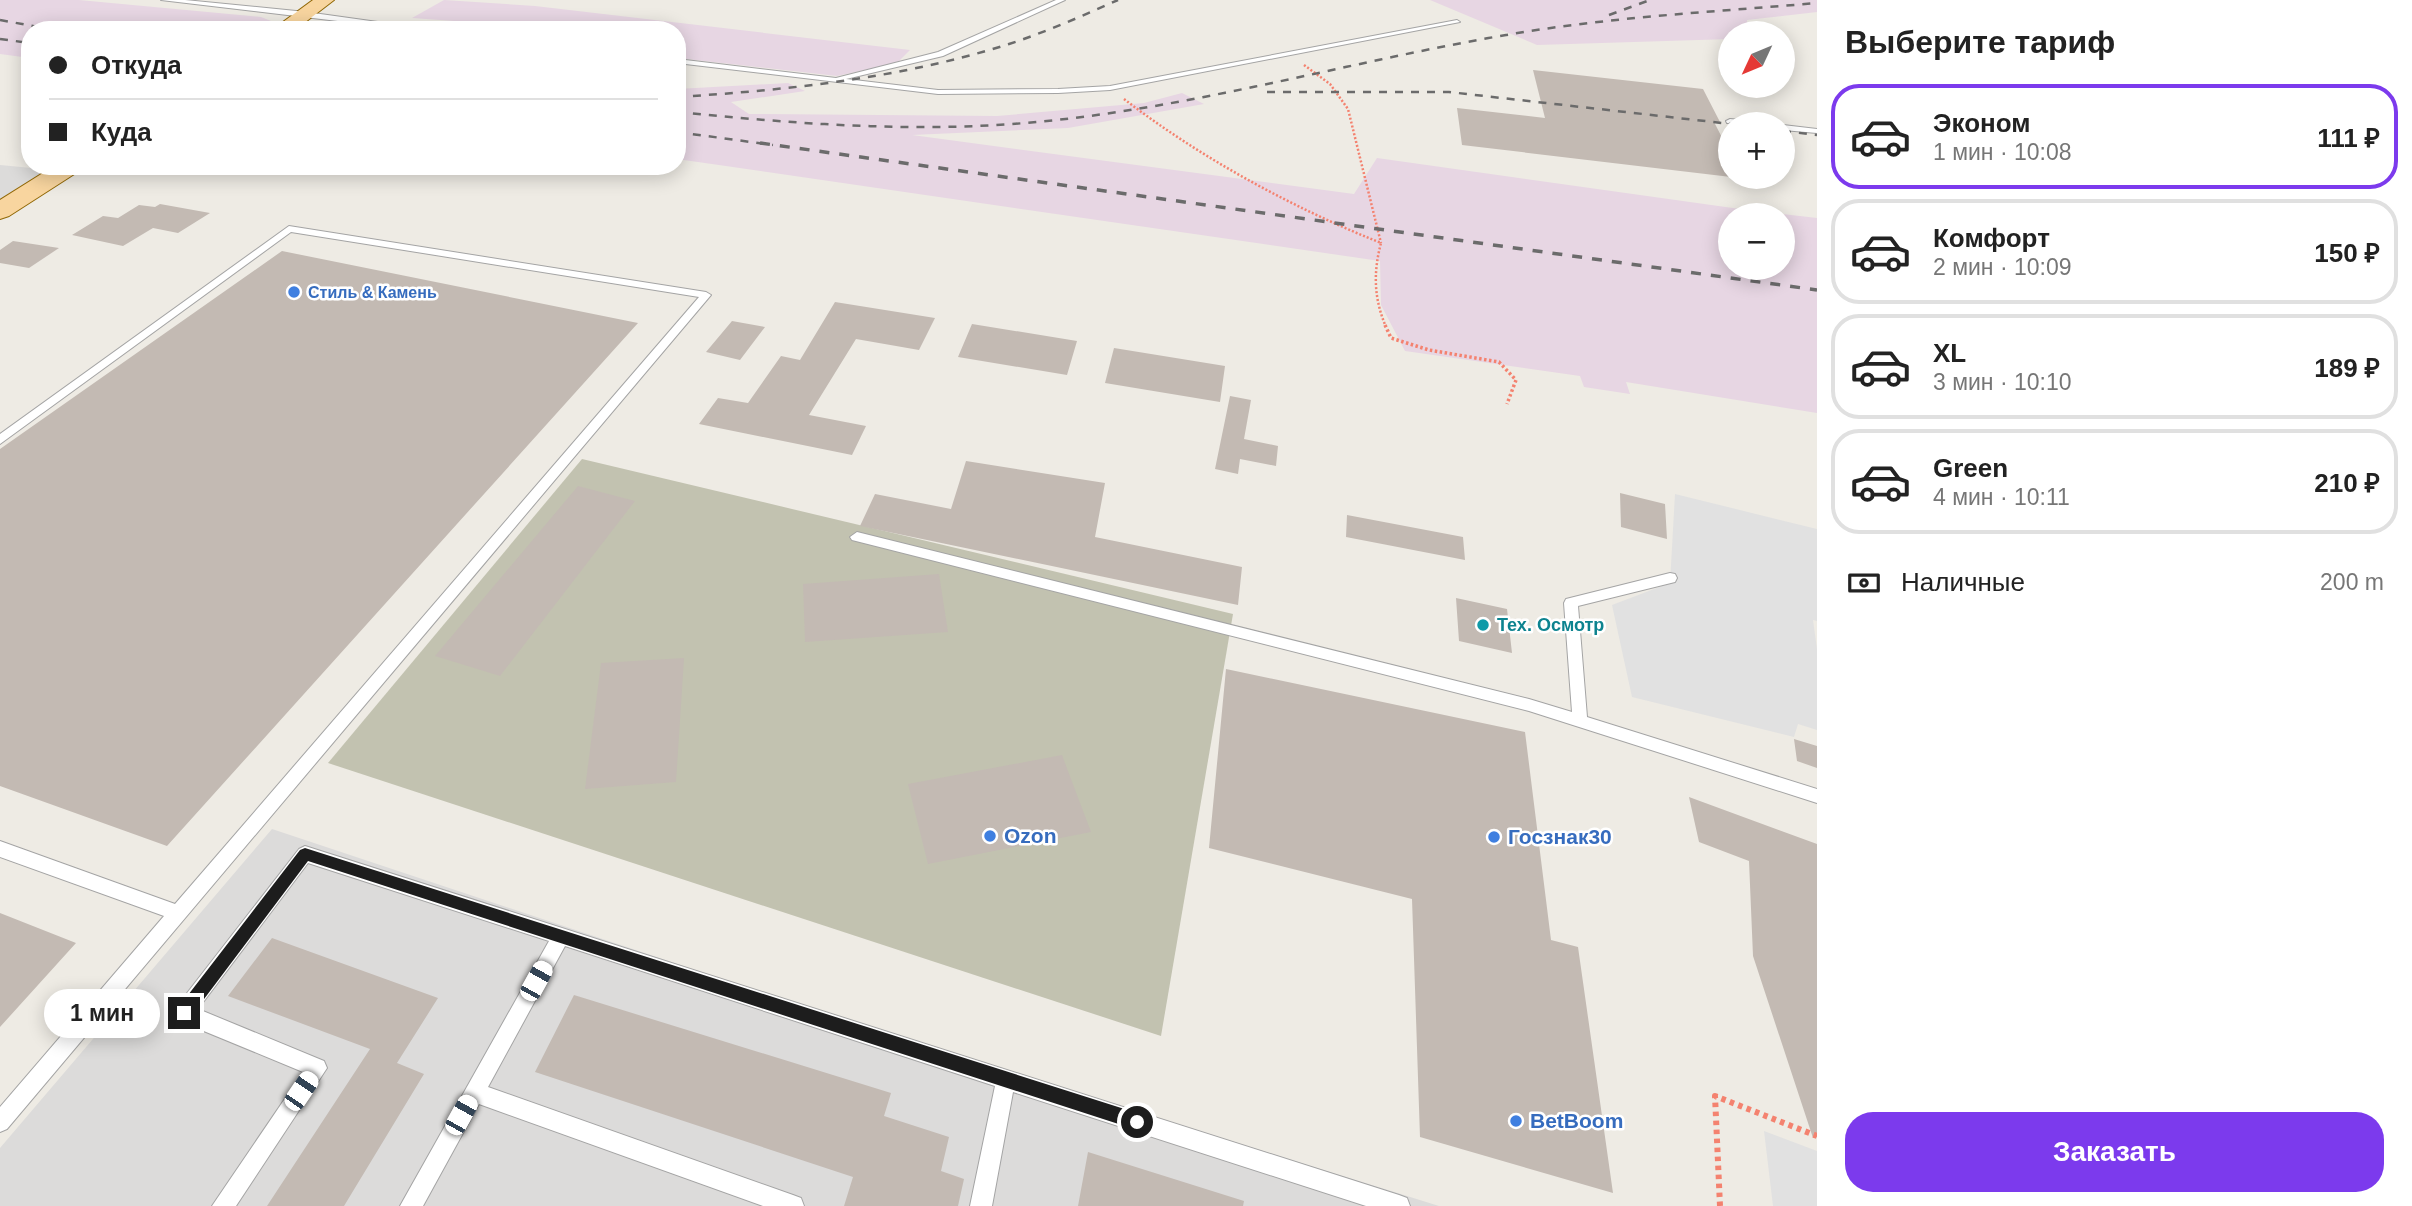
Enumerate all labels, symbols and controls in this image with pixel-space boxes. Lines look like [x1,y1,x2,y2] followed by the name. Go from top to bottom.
[1718,21,1796,98] north arrow
[1718,21,1795,280] map controls
[1845,24,2115,60] text: Выберите тариф
[91,50,182,80] text: Откуда
[1849,105,1912,168] icon: car
[1933,108,2031,138] text: Эконом
[1718,112,1795,189] button: +
[91,117,152,147] text: Куда
[2317,123,2380,153] text: 111 ₽
[1933,139,2072,165] text: 1 мин · 10:08
[1718,203,1795,280] button: −
[1849,220,1912,283] icon: car
[1933,223,2050,253] text: Комфорт
[2314,238,2380,268] text: 150 ₽
[1933,254,2072,280] text: 2 мин · 10:09
[286,284,302,300] marker: Стиль & Камень
[308,284,437,301] place label: Стиль & Камень
[1849,335,1912,398] icon: car
[1933,338,1966,368] text: XL
[2314,353,2380,383] text: 189 ₽
[1933,369,2072,395] text: 3 мин · 10:10
[1849,450,1912,513] icon: car
[1933,453,2008,483] text: Green
[2314,468,2380,498] text: 210 ₽
[1933,484,2070,510] text: 4 мин · 10:11
[1845,564,1883,602] icon: cash
[1901,567,2025,597] text: Наличные
[2320,569,2384,595] text: 200 m
[1497,615,1604,635] place label: Тех. Осмотр
[1475,617,1491,633] marker: Тех. Осмотр
[1004,824,1057,847] place label: Ozon
[1508,825,1612,848] place label: Госзнак30
[982,828,998,844] marker: Ozon
[1486,829,1502,845] marker: Госзнак30
[517,958,556,1004] car
[44,988,160,1038] callout: 1 мин
[168,997,200,1029] route end
[70,1000,134,1026] text: 1 мин
[281,1068,322,1114] car
[442,1092,481,1138] car
[1121,1106,1153,1138] route start
[1530,1109,1623,1132] place label: BetBoom
[1845,1112,2384,1192] button: Заказать
[1508,1113,1524,1129] marker: BetBoom

